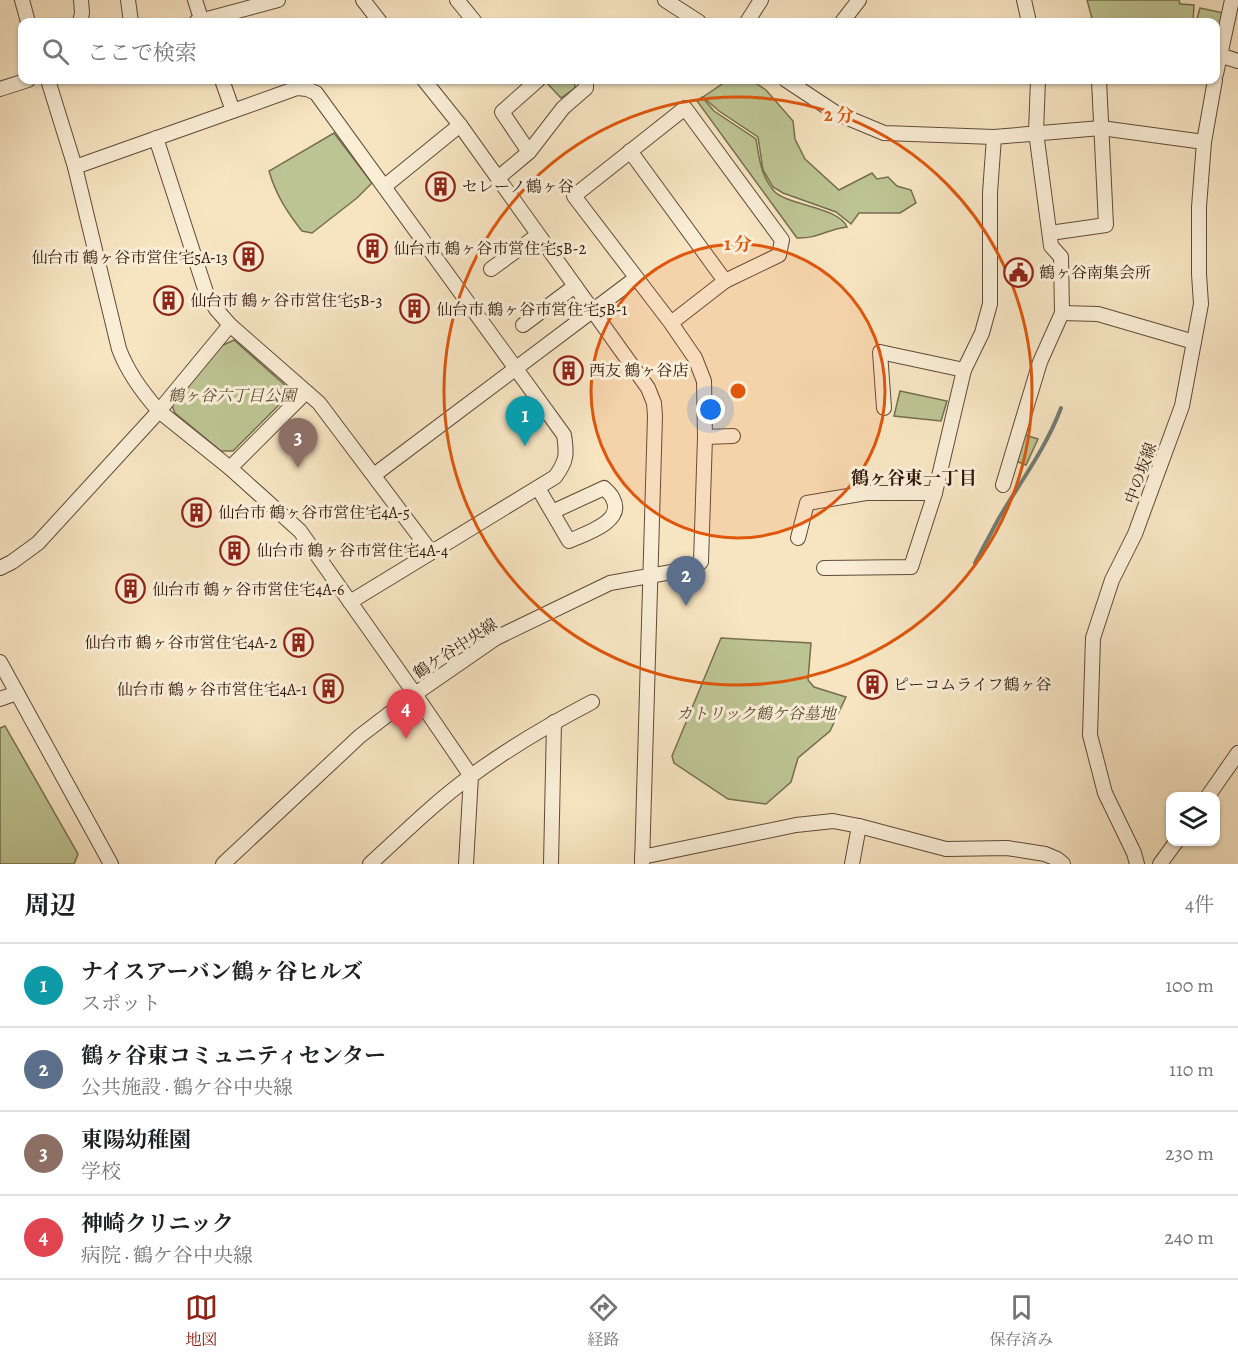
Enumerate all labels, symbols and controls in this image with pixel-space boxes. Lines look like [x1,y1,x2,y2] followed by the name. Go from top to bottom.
[18,18,1220,84] search box
[39,35,72,68] icon: search
[87,38,197,68] text: ここで検索
[824,103,854,127] text: 2 分
[425,170,457,202] building icon: セレーノ鶴ヶ谷
[462,176,574,198] place label: セレーノ鶴ヶ谷
[356,232,388,264] building icon: 仙台市 鶴ヶ谷市営住宅5B-2
[724,232,752,256] text: 1 分
[393,238,587,260] place label: 仙台市 鶴ヶ谷市営住宅5B-2
[233,241,265,273] building icon: 仙台市 鶴ヶ谷市営住宅5A-13
[31,247,228,269] place label: 仙台市 鶴ヶ谷市営住宅5A-13
[1002,256,1034,288] public building icon: 鶴ヶ谷南集会所
[1039,262,1151,284] place label: 鶴ヶ谷南集会所
[153,284,185,316] building icon: 仙台市 鶴ヶ谷市営住宅5B-3
[190,290,382,312] place label: 仙台市 鶴ヶ谷市営住宅5B-3
[399,293,431,325] building icon: 仙台市 鶴ヶ谷市営住宅5B-1
[436,299,628,321] place label: 仙台市 鶴ヶ谷市営住宅5B-1
[552,354,584,386] building icon: 西友 鶴ヶ谷店
[589,360,688,382] place label: 西友 鶴ヶ谷店
[728,381,748,401] centre of rings
[168,385,299,407] park label: 鶴ヶ谷六丁目公園
[696,395,725,424] your location
[506,396,544,446] pin: 1
[278,418,318,468] pin: 3
[1120,440,1162,507] street label: 中の坂線
[851,466,977,490] district label: 鶴ヶ谷東一丁目
[181,496,213,528] building icon: 仙台市 鶴ヶ谷市営住宅4A-5
[218,502,410,524] place label: 仙台市 鶴ヶ谷市営住宅4A-5
[219,534,251,566] building icon: 仙台市 鶴ヶ谷市営住宅4A-4
[256,540,448,562] place label: 仙台市 鶴ヶ谷市営住宅4A-4
[666,556,706,606] pin: 2
[115,573,147,605] building icon: 仙台市 鶴ヶ谷市営住宅4A-6
[152,579,344,601] place label: 仙台市 鶴ヶ谷市営住宅4A-6
[409,613,502,684] street label: 鶴ケ谷中央線
[282,626,314,658] building icon: 仙台市 鶴ヶ谷市営住宅4A-2
[84,632,277,654] place label: 仙台市 鶴ヶ谷市営住宅4A-2
[856,668,888,700] building icon: ピーコムライフ鶴ヶ谷
[312,673,344,705] building icon: 仙台市 鶴ヶ谷市営住宅4A-1
[893,674,1051,696] place label: ピーコムライフ鶴ヶ谷
[116,679,308,701] place label: 仙台市 鶴ヶ谷市営住宅4A-1
[386,690,426,739] pin: 4
[676,703,838,725] park label: カトリック鶴ケ谷墓地
[1166,792,1220,846] map controls
[1166,792,1220,846] button: layers
[24,888,76,923] text: 周辺
[1185,891,1214,918] text: 4件
[81,957,363,987] text: ナイスアーバン鶴ヶ谷ヒルズ
[40,972,47,999] text: 1
[1165,972,1214,999] text: 100 m
[81,990,161,1017] text: スポット
[81,1041,386,1071] text: 鶴ヶ谷東コミュニティセンター
[39,1056,48,1083] text: 2
[1169,1056,1214,1083] text: 110 m
[81,1074,293,1101] text: 公共施設 · 鶴ケ谷中央線
[81,1125,191,1155] text: 東陽幼稚園
[39,1140,48,1167] text: 3
[1165,1140,1214,1167] text: 230 m
[81,1158,121,1185] text: 学校
[81,1209,234,1239] text: 神崎クリニック
[39,1224,48,1251] text: 4
[1164,1224,1214,1251] text: 240 m
[81,1242,253,1269] text: 病院 · 鶴ケ谷中央線
[185,1291,218,1351] tab: 地図
[587,1291,620,1351] tab: 経路
[989,1291,1053,1351] tab: 保存済み

